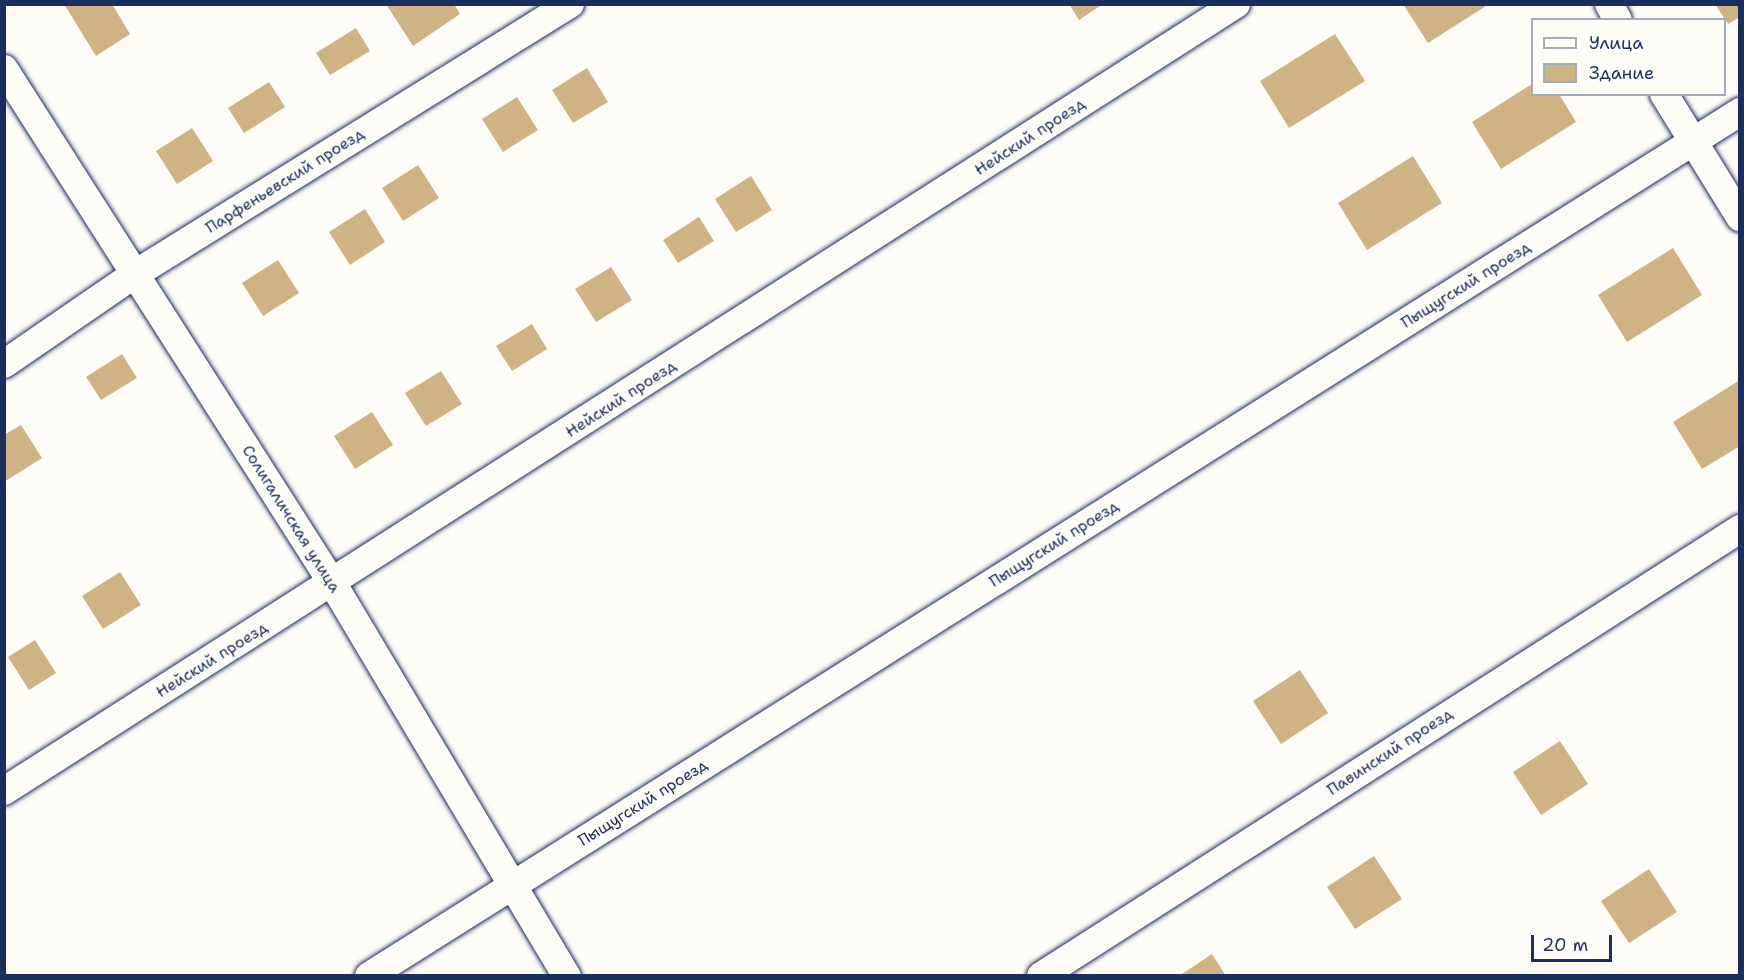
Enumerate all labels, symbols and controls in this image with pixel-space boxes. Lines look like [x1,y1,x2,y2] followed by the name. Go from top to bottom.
[1531,18,1726,96] legend
[1589,31,1643,55] text: Улица
[1589,61,1654,85] text: Здание
[971,94,1089,180] street label: Нейский проезд
[202,124,368,238] street label: Парфеньевский проезд
[1398,237,1534,333] street label: Пыщугский проезд
[562,356,680,442] street label: Нейский проезд
[238,442,344,596] street label: Солигаличская улица
[986,496,1122,592] street label: Пыщугский проезд
[153,618,271,702] street label: Нейский проезд
[1324,704,1456,800] street label: Павинский проезд
[575,755,711,851] street label: Пыщугский проезд
[1534,923,1615,961] scale bar
[1542,933,1588,957] text: 20 m

